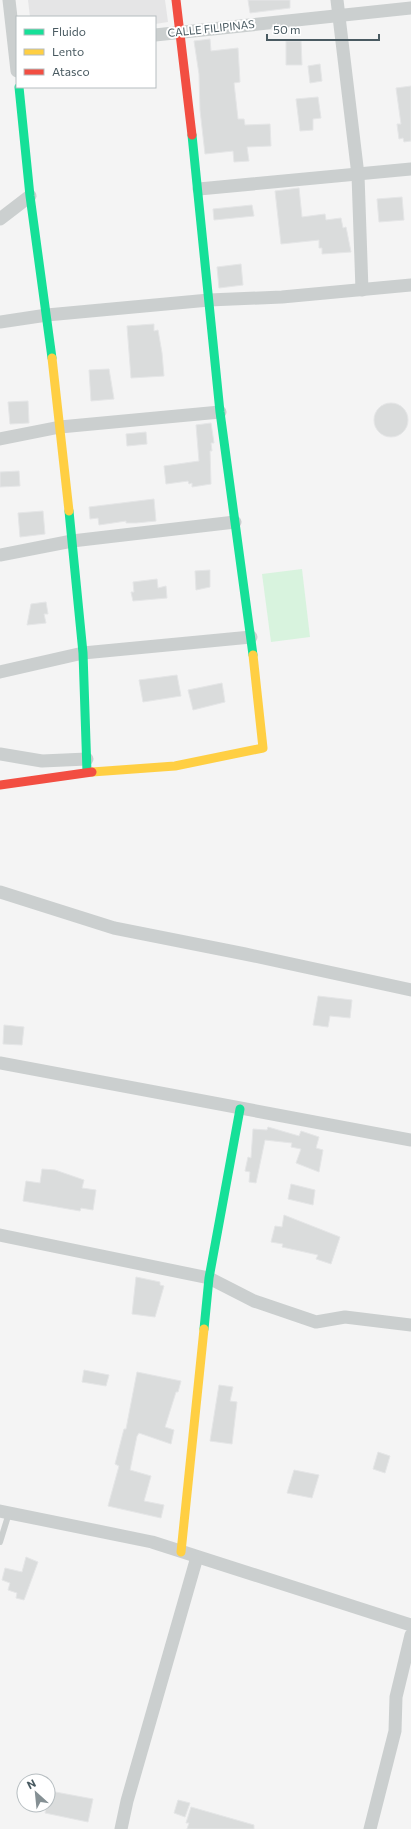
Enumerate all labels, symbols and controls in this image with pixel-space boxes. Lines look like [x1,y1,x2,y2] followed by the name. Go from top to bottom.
[16,16,156,88] legend
[267,16,379,42] scale bar
[167,17,255,39] street label: CALLE FILIPINAS
[273,22,301,36] text: 50 m
[52,24,86,38] text: Fluido
[52,44,84,58] text: Lento
[52,64,90,78] text: Atasco
[16,1773,56,1813] north arrow
[25,1776,38,1791] text: N

